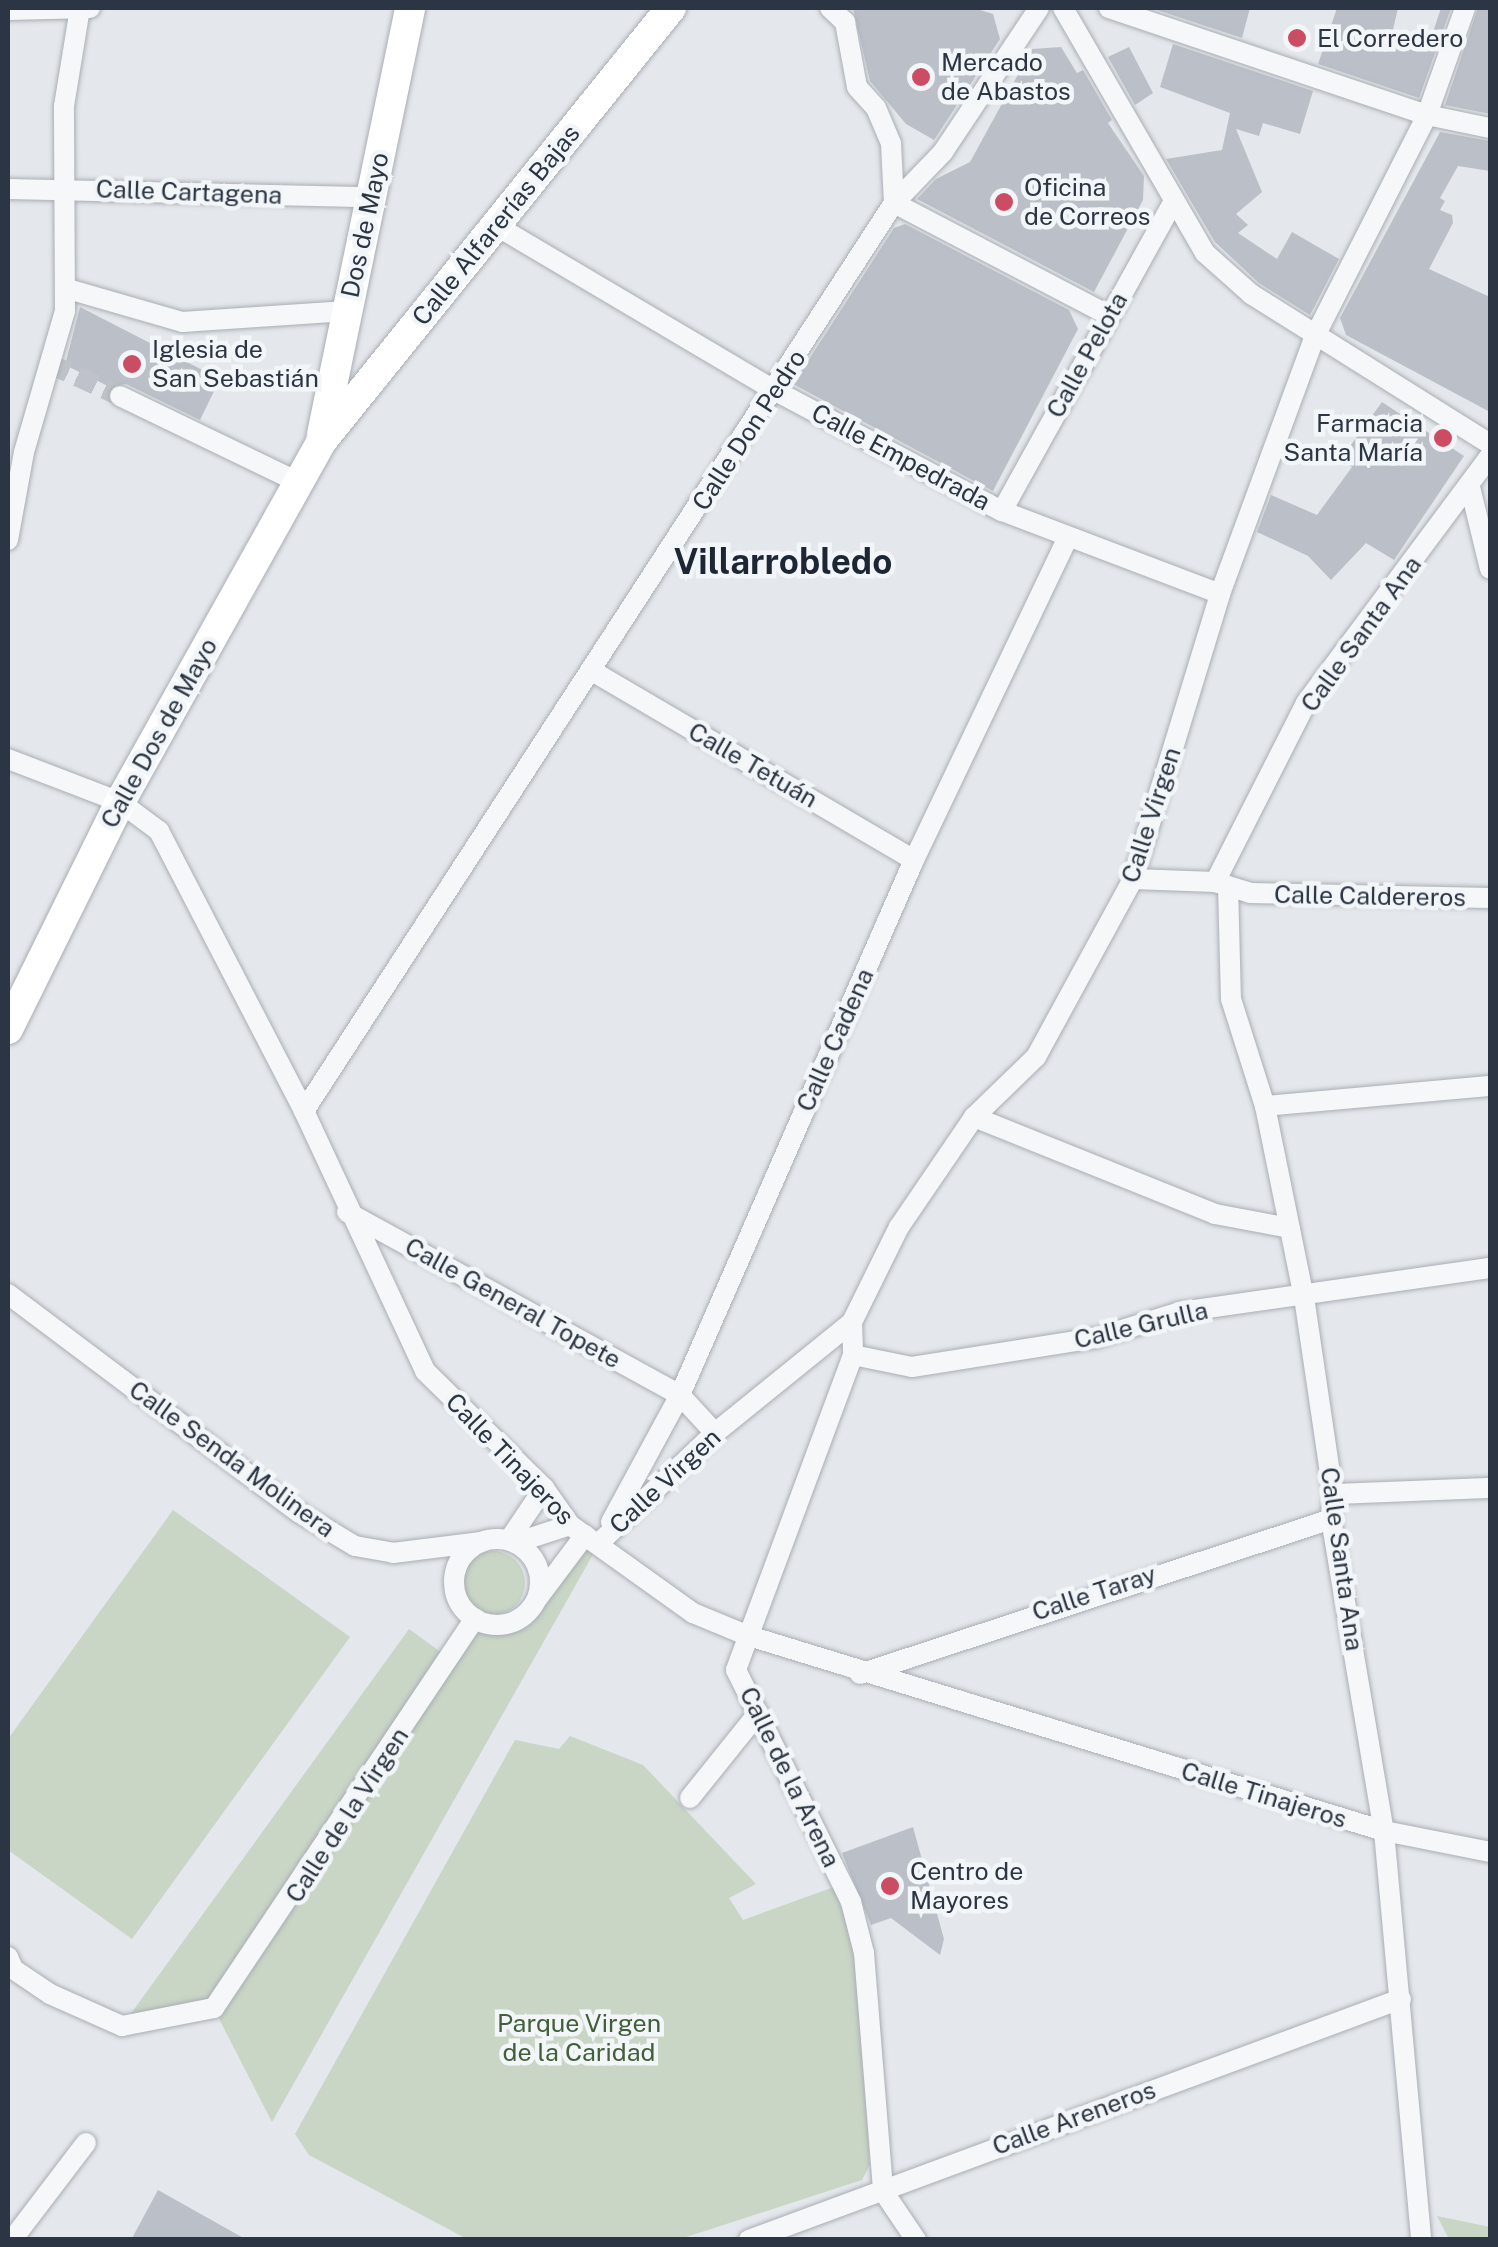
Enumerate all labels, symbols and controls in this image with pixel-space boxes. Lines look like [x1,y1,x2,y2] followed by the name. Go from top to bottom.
[1317,23,1463,53] place label: El Corredero
[1286,27,1308,49] marker: El Corredero
[941,48,1071,107] place label: Mercado de Abastos
[910,66,932,88] marker: Mercado de Abastos
[406,119,586,331] street label: Calle Alfarerías Bajas
[335,150,395,300] street label: Dos de Mayo
[1024,173,1151,232] place label: Oficina de Correos
[95,174,283,210] street label: Calle Cartagena
[993,191,1015,213] marker: Oficina de Correos
[1040,287,1134,423] street label: Calle Pelota
[152,335,319,394] place label: Iglesia de San Sebastián
[686,344,812,516] street label: Calle Don Pedro
[121,353,143,375] marker: Iglesia de San Sebastián
[807,397,995,517] street label: Calle Empedrada
[1284,409,1423,468] place label: Farmacia Santa María
[1432,427,1454,449] marker: Farmacia Santa María
[674,541,892,583] district label: Villarrobledo
[1294,550,1428,718] street label: Calle Santa Ana
[94,632,224,834] street label: Calle Dos de Mayo
[683,716,823,814] street label: Calle Tetuán
[1115,743,1187,887] street label: Calle Virgen
[1274,879,1466,913] street label: Calle Caldereros
[790,964,880,1116] street label: Calle Cadena
[400,1231,626,1375] street label: Calle General Topete
[1071,1295,1211,1355] street label: Calle Grulla
[123,1374,341,1544] street label: Calle Senda Molinera
[440,1387,580,1531] street label: Calle Tinajeros
[603,1422,727,1540] street label: Calle Virgen
[1314,1465,1370,1653] street label: Calle Santa Ana
[1028,1559,1160,1627] street label: Calle Taray
[733,1682,847,1872] street label: Calle de la Arena
[279,1721,415,1909] street label: Calle de la Virgen
[1178,1756,1350,1834] street label: Calle Tinajeros
[910,1857,1024,1916] place label: Centro de Mayores
[879,1875,901,1897] marker: Centro de Mayores
[497,2009,661,2068] park label: Parque Virgen de la Caridad
[988,2075,1160,2161] street label: Calle Areneros

